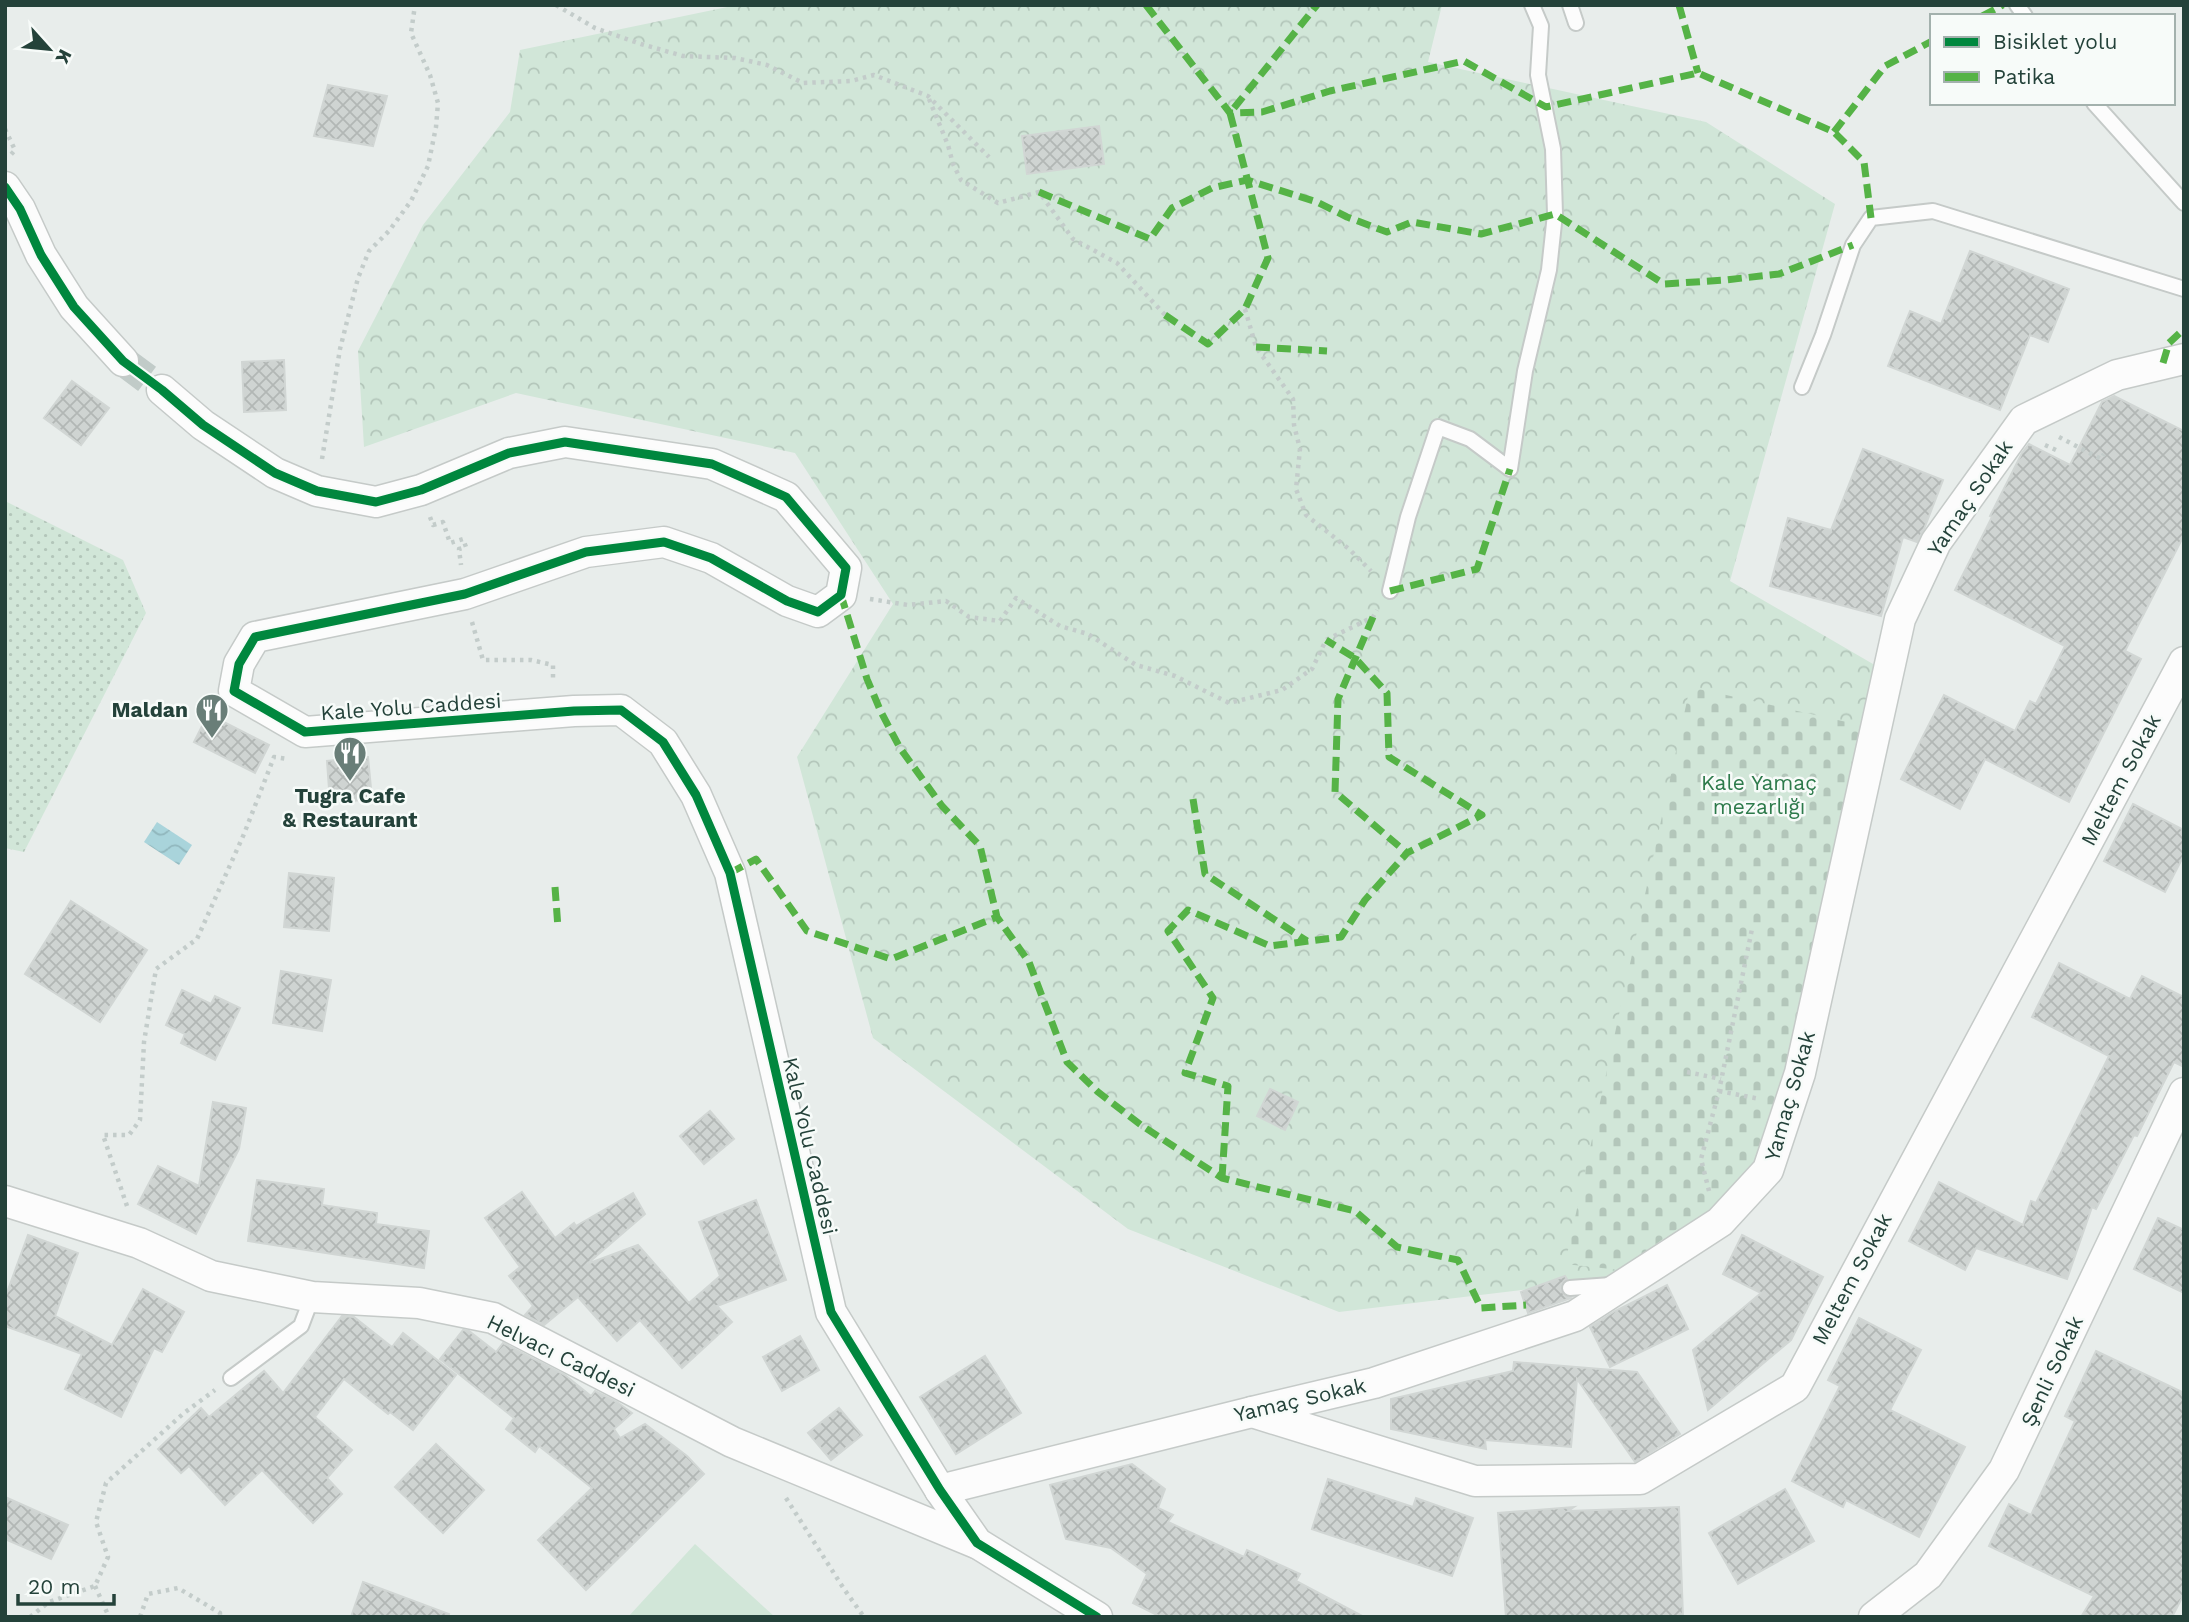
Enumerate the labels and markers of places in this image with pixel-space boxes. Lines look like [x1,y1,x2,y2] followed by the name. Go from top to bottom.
[193,691,231,740] restaurant icon: Maldan
[112,697,188,722] place label: Maldan
[331,734,369,783] restaurant icon: Tugra Cafe & Restaurant
[283,783,417,832] place label: Tugra Cafe & Restaurant

